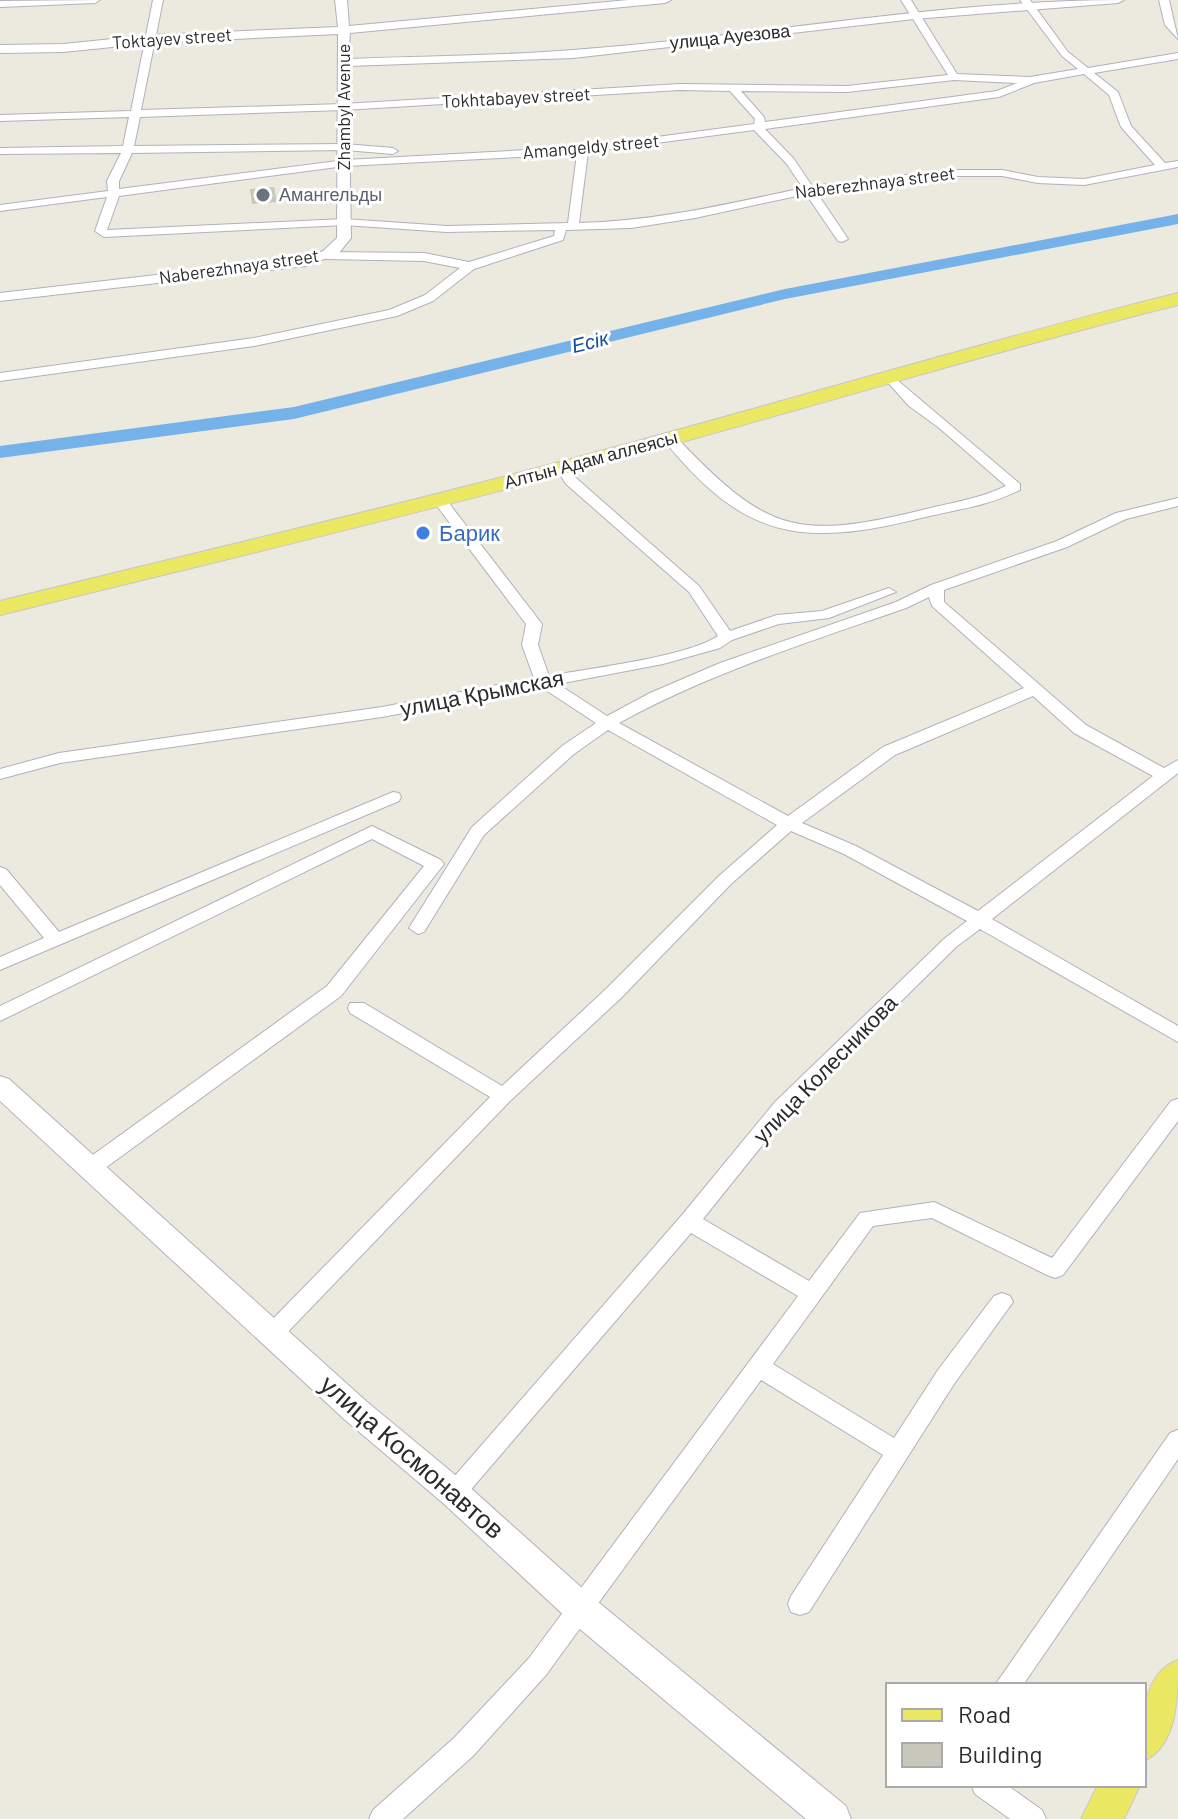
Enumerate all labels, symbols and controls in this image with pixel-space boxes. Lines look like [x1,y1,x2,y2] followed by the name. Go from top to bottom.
[669,19,792,53] street label: улица Ауезова
[111,23,233,53] street label: Toktayev street
[332,44,354,170] street label: Zhambyl Avenue
[441,82,591,112] street label: Tokhtabayev street
[522,129,660,163] street label: Amangeldy street
[793,161,956,203] street label: Naberezhnaya street
[279,183,382,205] place label: Амангельды
[254,186,272,204] marker: Амангельды
[157,244,320,288] street label: Naberezhnaya street
[569,325,612,357] water label: Есік
[502,425,680,493] street label: Алтын Адам аллеясы
[439,519,500,546] place label: Барик
[414,524,432,542] marker: Барик
[398,663,566,722] street label: улица Крымская
[747,988,903,1148] street label: улица Колесникова
[315,1368,511,1544] street label: улица Космонавтов
[886,1683,1146,1787] legend
[958,1699,1011,1728] text: Road
[958,1739,1042,1768] text: Building

